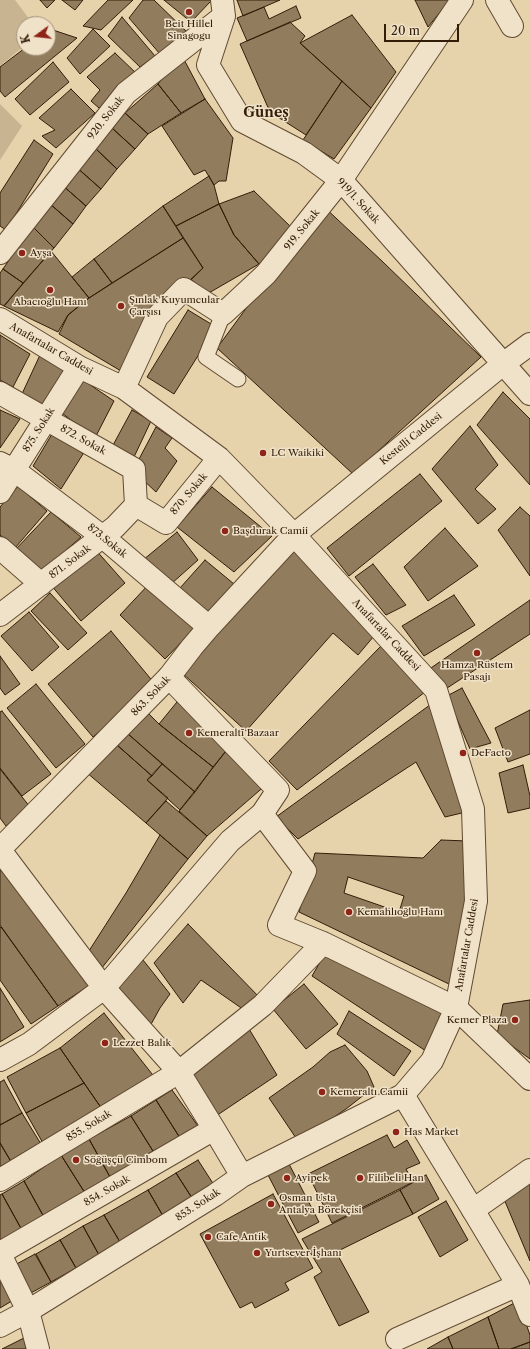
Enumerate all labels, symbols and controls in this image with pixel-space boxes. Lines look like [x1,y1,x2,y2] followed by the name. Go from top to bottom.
[184,7,194,17] marker: Beit Hillel Sinagogu
[16,16,56,56] north arrow
[386,16,461,42] scale bar
[165,18,213,42] place label: Beit Hillel Sinagogu
[391,23,420,38] text: 20 m
[17,33,33,45] text: K
[85,94,127,142] street label: 920. Sokak
[243,105,289,121] district label: Güneş
[334,176,382,226] street label: 919/1. Sokak
[282,207,322,253] street label: 919. Sokak
[30,247,52,259] place label: Ayşa
[17,248,27,258] marker: Ayşa
[45,285,55,295] marker: Abacıoğlu Hanı
[129,294,220,318] place label: Şınlak Kuyumcular Çarşısı
[13,296,87,308] place label: Abacıoğlu Hanı
[116,301,126,311] marker: Şınlak Kuyumcular Çarşısı
[7,320,95,378] street label: Anafartalar Caddesi
[21,405,57,455] street label: 875. Sokak
[378,410,444,468] street label: Kestelli Caddesi
[58,422,108,458] street label: 872. Sokak
[271,447,324,459] place label: LC Waikiki
[258,448,268,458] marker: LC Waikiki
[168,471,210,517] street label: 870. Sokak
[85,521,129,561] street label: 873.Sokak
[233,525,308,537] place label: Başdurak Camii
[220,526,230,536] marker: Başdurak Camii
[47,542,93,582] street label: 871. Sokak
[350,596,422,674] street label: Anafartalar Caddesi
[472,648,482,658] marker: Hamza Rüstem Pasajı
[441,659,513,682] place label: Hamza Rüstem Pasajı
[129,673,173,719] street label: 863. Sokak
[197,727,279,739] place label: Kemeraltī Bazaar
[184,728,194,738] marker: Kemeraltī Bazaar
[471,747,511,759] place label: DeFacto
[458,748,468,758] marker: DeFacto
[453,898,481,992] street label: Anafartalar Caddesi
[357,906,443,918] place label: Kemahlıoğlu Hanı
[344,907,354,917] marker: Kemahlıoğlu Hanı
[447,1014,507,1026] place label: Kemer Plaza
[510,1015,520,1025] marker: Kemer Plaza
[113,1037,171,1049] place label: Lezzet Balık
[100,1038,110,1048] marker: Lezzet Balık
[330,1086,408,1098] place label: Kemeraltı Camii
[317,1087,327,1097] marker: Kemeraltı Camii
[64,1108,114,1144] street label: 855. Sokak
[404,1126,459,1138] place label: Has Market
[391,1127,401,1137] marker: Has Market
[84,1154,167,1166] place label: Söğüşçü Cimbom
[71,1155,81,1165] marker: Söğüşçü Cimbom
[295,1172,328,1184] place label: Ayipek
[368,1172,424,1184] place label: Filibeli Han
[82,1173,132,1209] street label: 854. Sokak
[282,1173,292,1183] marker: Ayipek
[355,1173,365,1183] marker: Filibeli Han
[173,1186,223,1224] street label: 853. Sokak
[279,1192,362,1216] place label: Osman Usta Antalya Börekçisi
[266,1199,276,1209] marker: Osman Usta Antalya Börekçisi
[216,1231,267,1243] place label: Cafe Antik
[203,1232,213,1242] marker: Cafe Antik
[265,1247,341,1259] place label: Yurtsever İşhanı
[252,1248,262,1258] marker: Yurtsever İşhanı

